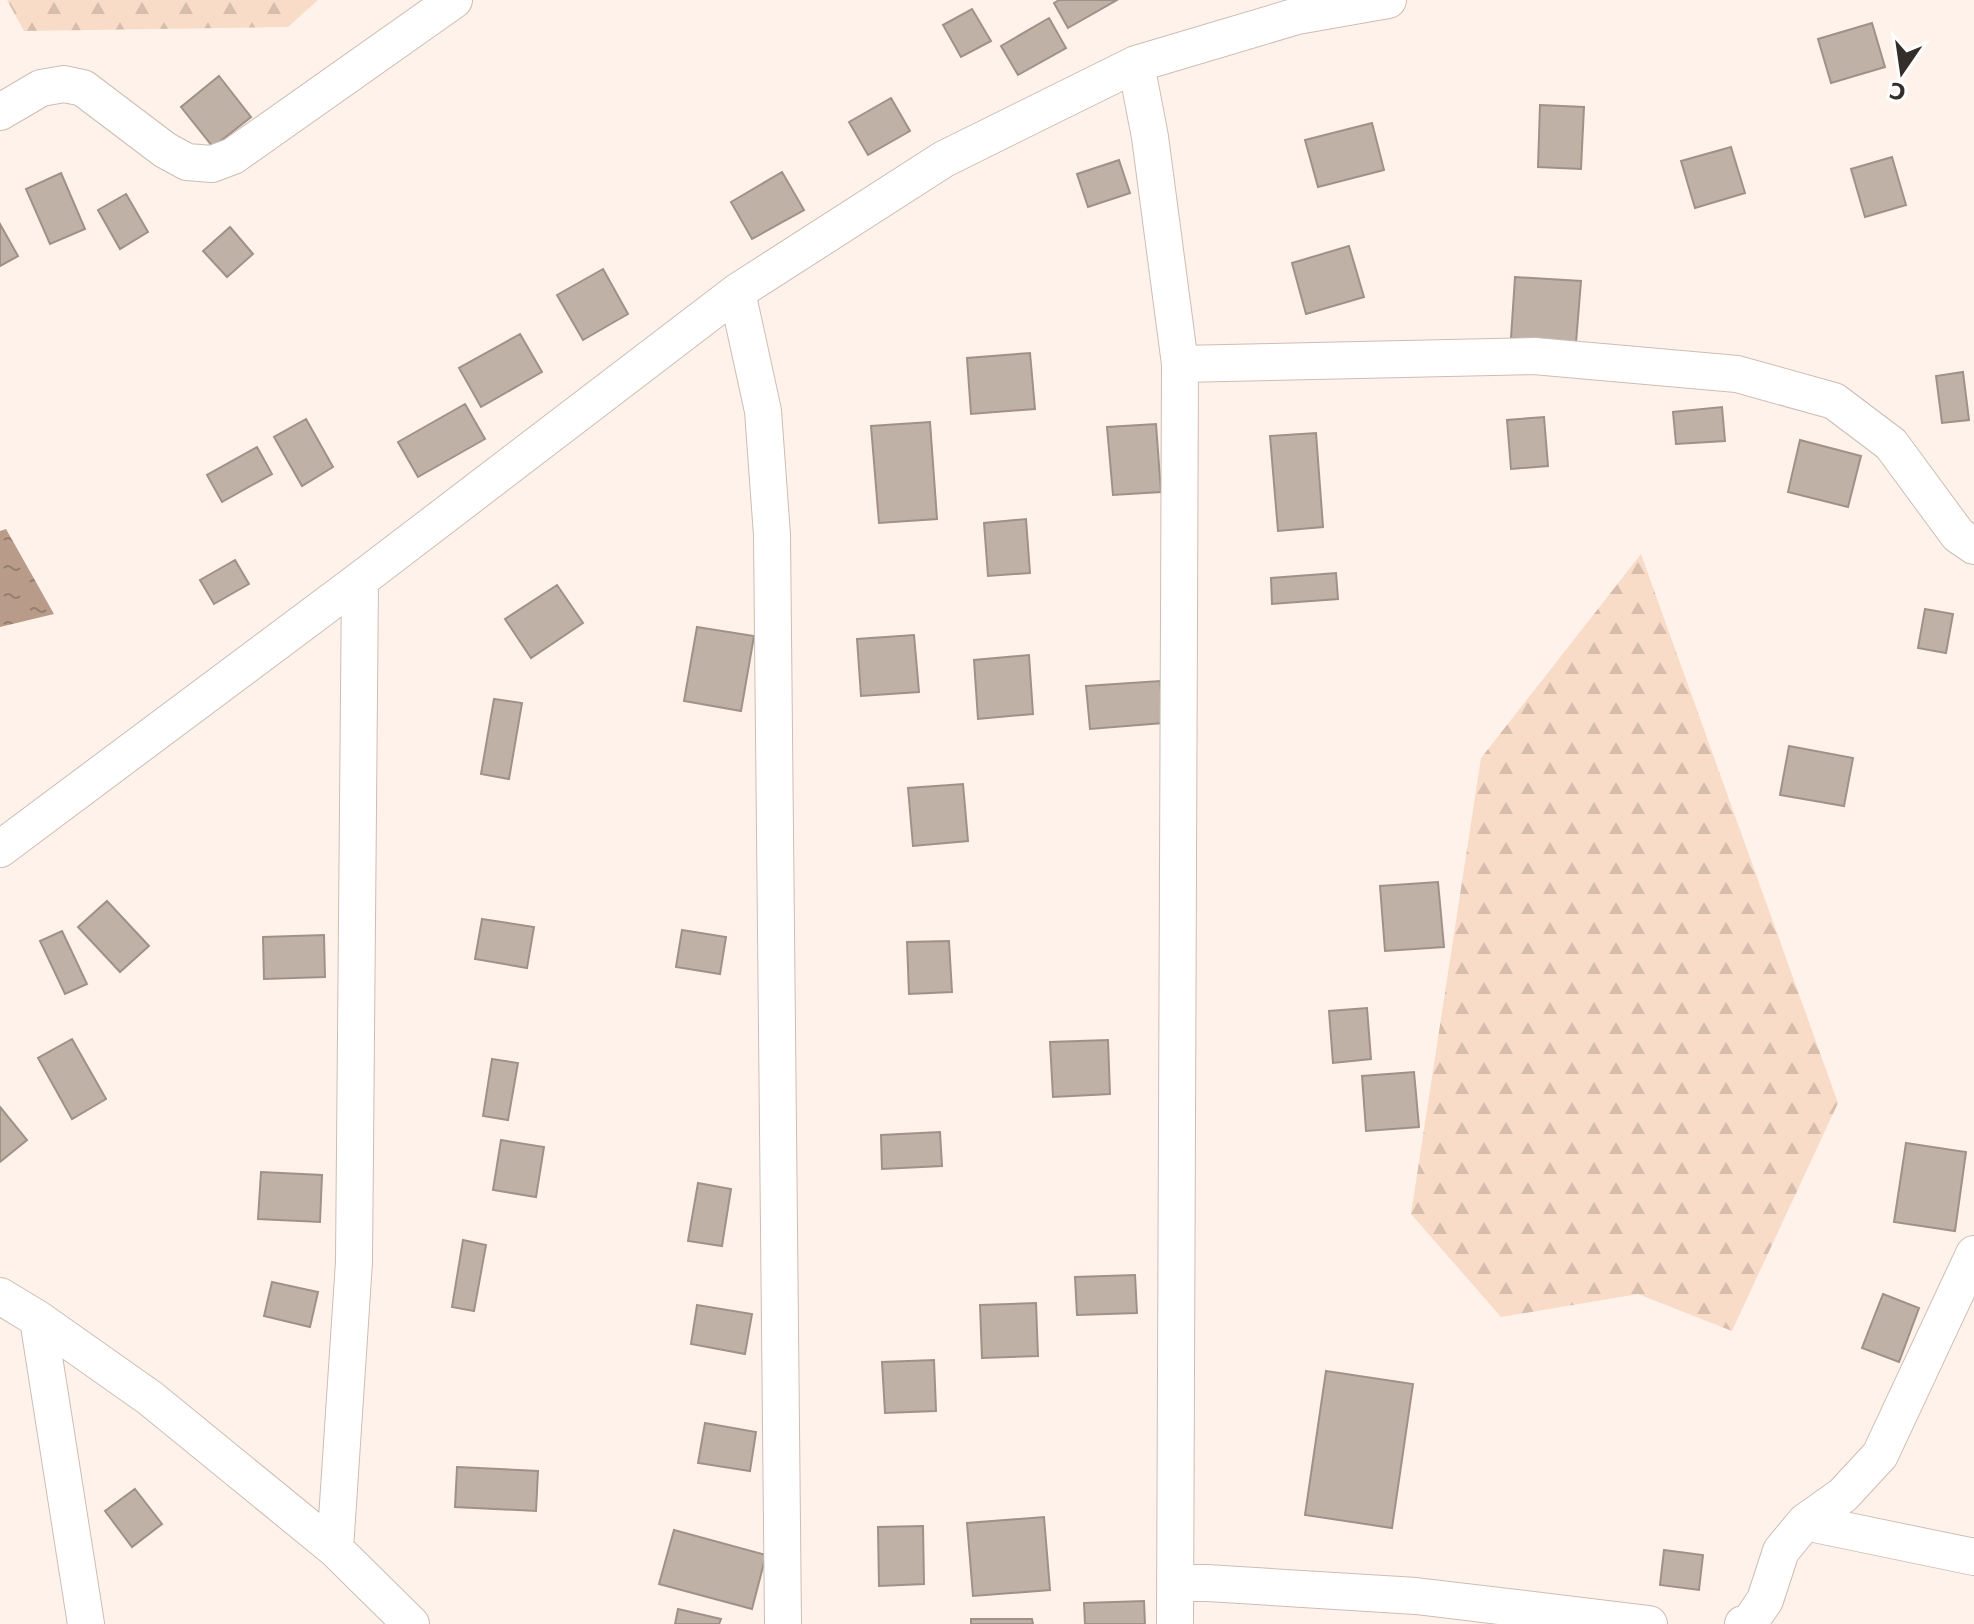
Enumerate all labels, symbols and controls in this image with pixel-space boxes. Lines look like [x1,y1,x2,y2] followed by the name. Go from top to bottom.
[1862,32,1942,112] north arrow
[1887,77,1908,105] text: С

